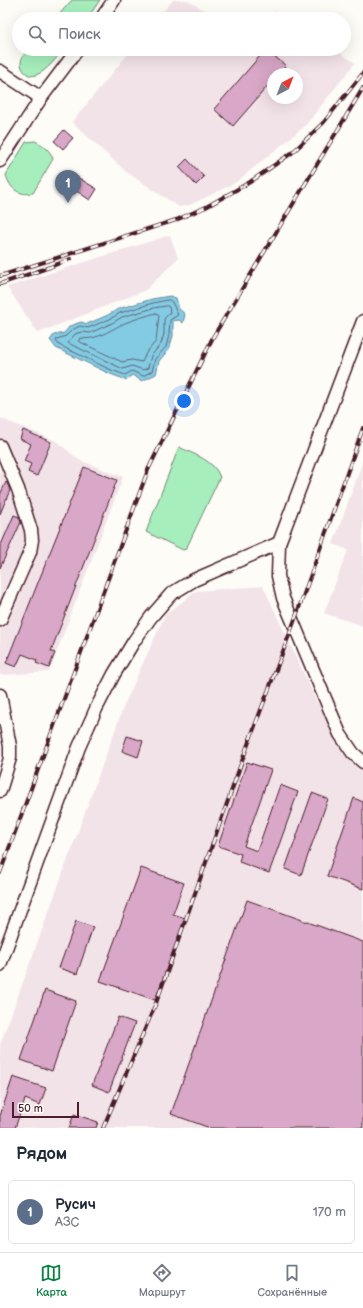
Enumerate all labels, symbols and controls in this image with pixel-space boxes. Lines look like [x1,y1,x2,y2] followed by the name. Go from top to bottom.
[12,12,351,56] search box
[26,23,48,45] icon: search
[58,25,101,44] text: Поиск
[267,68,303,104] north arrow
[55,170,81,203] pin: 1
[174,391,194,411] your location
[12,1100,79,1119] scale bar
[18,1102,43,1115] text: 50 m
[16,1144,67,1164] text: Рядом
[55,1195,96,1214] text: Русич
[27,1204,33,1220] text: 1
[313,1204,346,1220] text: 170 m
[55,1214,79,1230] text: АЗС
[36,1262,67,1299] tab: Карта
[139,1262,186,1299] tab: Маршрут
[258,1262,327,1299] tab: Сохранённые

